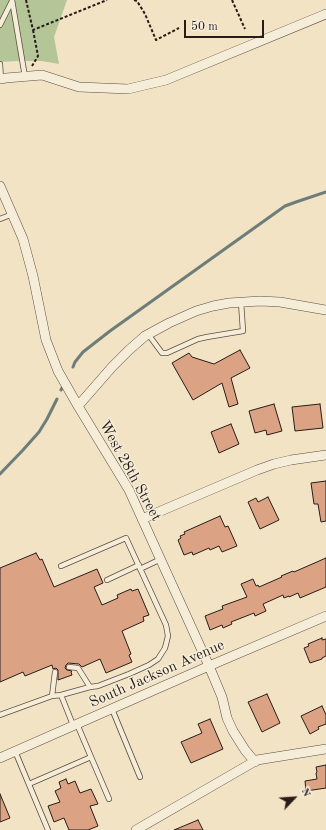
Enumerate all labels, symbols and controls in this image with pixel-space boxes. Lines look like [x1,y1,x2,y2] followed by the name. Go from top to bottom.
[186,12,266,38] scale bar
[191,21,218,33] text: 50 m
[95,418,165,524] street label: West 28th Street
[87,636,227,712] street label: South Jackson Avenue
[274,778,314,818] north arrow
[299,787,312,799] text: N

